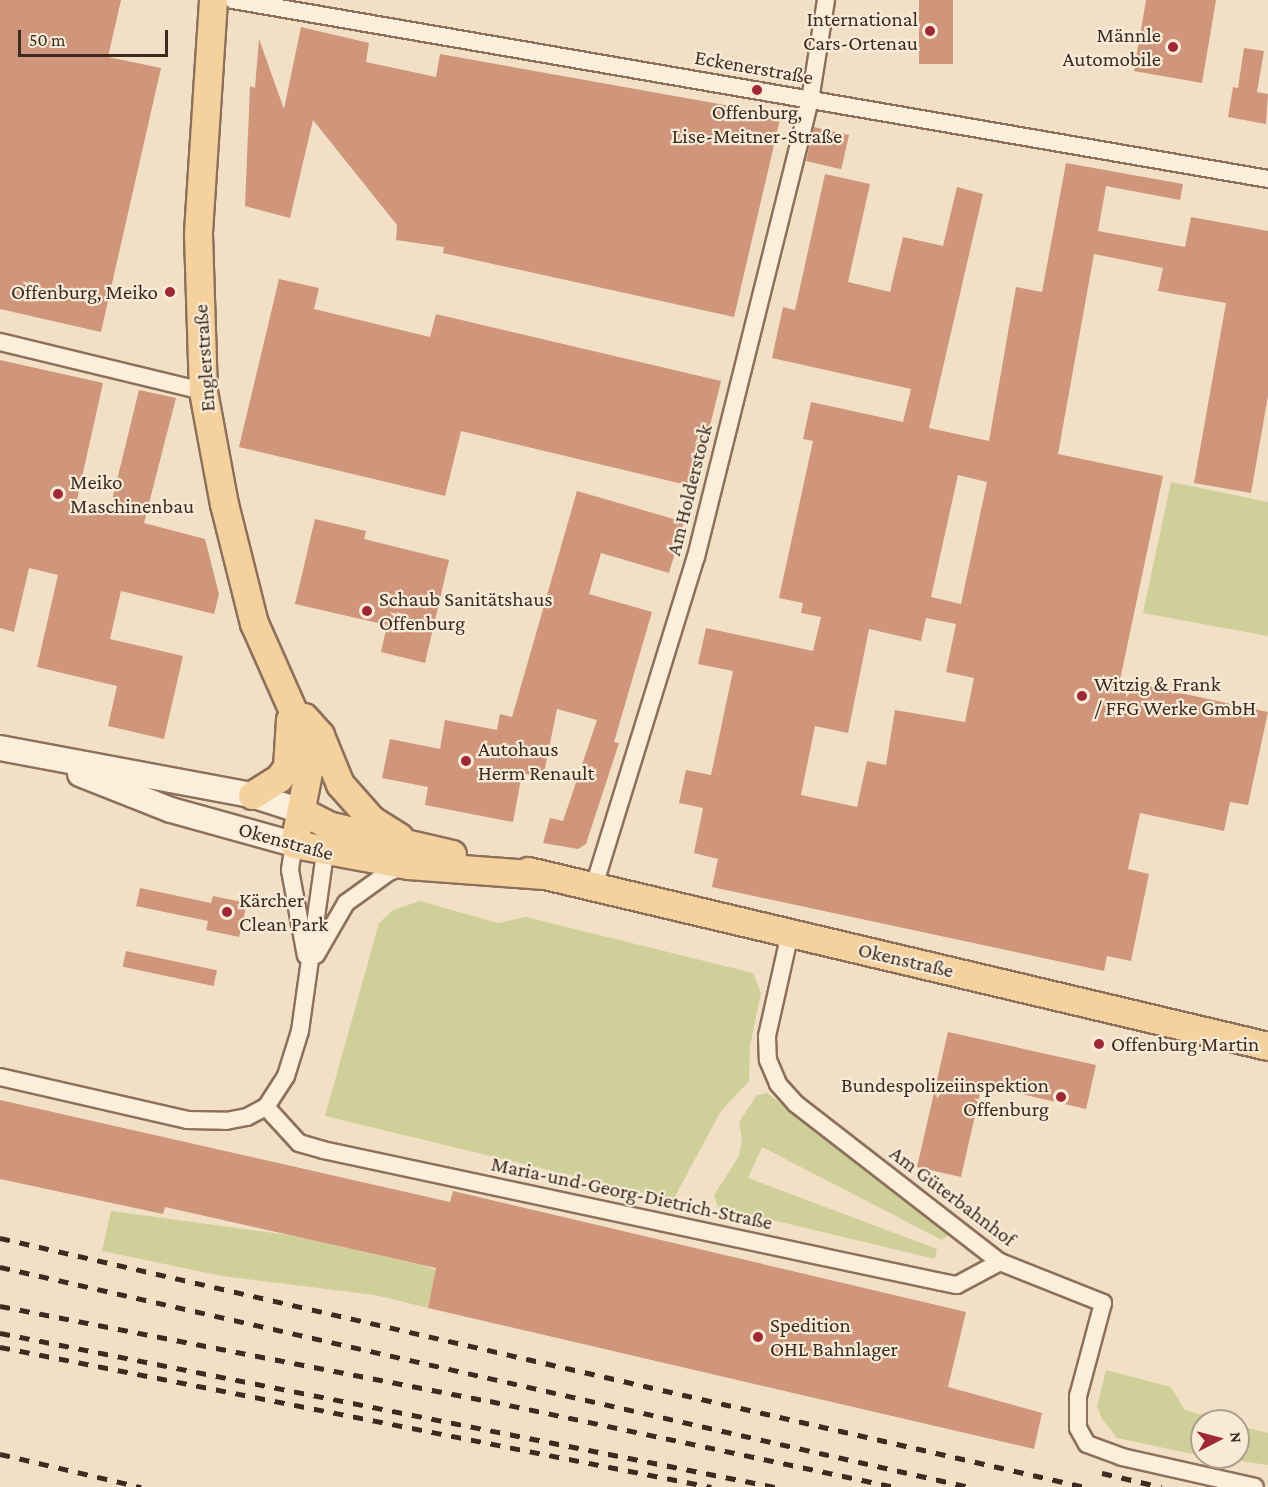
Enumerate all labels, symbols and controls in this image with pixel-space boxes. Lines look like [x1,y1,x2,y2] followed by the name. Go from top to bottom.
[803,6,918,56] place label: International Cars-Ortenau
[21,18,171,56] scale bar
[1063,22,1161,72] place label: Männle Automobile
[923,24,937,38] marker: International Cars-Ortenau
[29,30,66,50] text: 50 m
[1166,40,1180,54] marker: Männle Automobile
[693,44,815,90] street label: Eckenerstraße
[750,83,764,97] marker: Offenburg, Lise-Meitner-Straße
[672,99,842,149] place label: Offenburg, Lise-Meitner-Straße
[11,279,158,305] place label: Offenburg, Meiko
[163,285,177,299] marker: Offenburg, Meiko
[188,303,220,413] street label: Englerstraße
[661,422,717,558] street label: Am Holderstock
[70,469,194,519] place label: Meiko Maschinenbau
[51,487,65,501] marker: Meiko Maschinenbau
[379,586,553,636] place label: Schaub Sanitätshaus Offenburg
[360,604,374,618] marker: Schaub Sanitätshaus Offenburg
[1094,671,1256,721] place label: Witzig & Frank / FFG Werke GmbH
[1075,689,1089,703] marker: Witzig & Frank / FFG Werke GmbH
[478,736,595,786] place label: Autohaus Herm Renault
[459,754,473,768] marker: Autohaus Herm Renault
[236,816,336,866] street label: Okenstraße
[239,887,328,937] place label: Kärcher Clean Park
[220,905,234,919] marker: Kärcher Clean Park
[856,937,956,983] street label: Okenstraße
[1111,1031,1259,1057] place label: Offenburg Martin
[1092,1037,1106,1051] marker: Offenburg Martin
[841,1072,1049,1122] place label: Bundespolizeiinspektion Offenburg
[1054,1090,1068,1104] marker: Bundespolizeiinspektion Offenburg
[885,1140,1021,1252] street label: Am Güterbahnhof
[489,1151,775,1235] street label: Maria-und-Georg-Dietrich-Straße
[770,1312,898,1362] place label: Spedition OHL Bahnlager
[751,1330,765,1344] marker: Spedition OHL Bahnlager
[1190,1409,1250,1469] north arrow
[1227,1431,1245,1444] text: N

